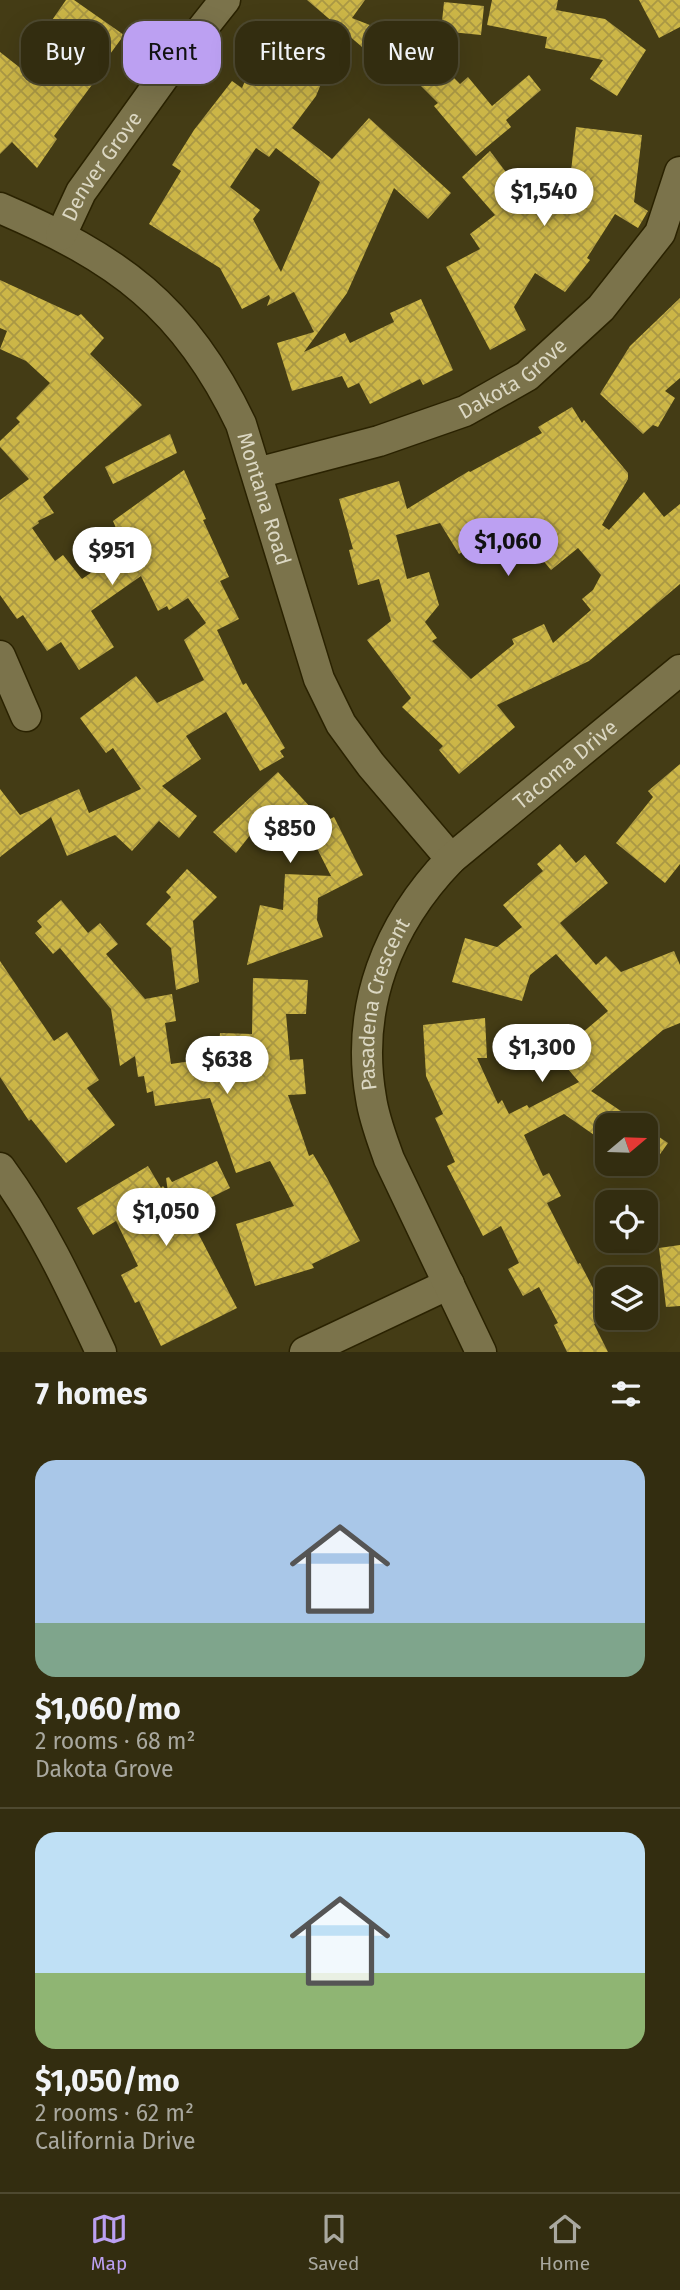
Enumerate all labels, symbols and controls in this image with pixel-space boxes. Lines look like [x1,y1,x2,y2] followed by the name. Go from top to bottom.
[21,21,109,84] chip: Buy
[123,21,221,84] chip: Rent
[235,21,350,84] chip: Filters
[364,21,458,84] chip: New
[56,106,148,226] street label: Denver Grove
[487,168,601,228] pin: $1,540
[511,177,578,205] text: $1,540
[454,333,573,425] street label: Dakota Grove
[231,429,296,568] street label: Montana Road
[451,518,565,578] pin: $1,060
[474,527,542,555] text: $1,060
[71,528,153,587] pin: $951
[89,536,135,564] text: $951
[508,714,623,815] street label: Tacoma Drive
[249,806,331,865] pin: $850
[264,814,316,842] text: $850
[354,913,416,1092] street label: Pasadena Crescent
[485,1024,599,1084] pin: $1,300
[508,1033,576,1061] text: $1,300
[186,1036,268,1096] pin: $638
[202,1045,252,1073] text: $638
[595,1113,658,1176] north arrow
[595,1113,658,1330] map controls
[109,1188,223,1248] pin: $1,050
[595,1190,658,1253] button: locate
[133,1197,199,1225] text: $1,050
[595,1267,658,1330] button: layers
[607,1375,645,1413] icon: filters
[35,1376,147,1412] text: 7 homes
[277,1506,403,1632] icon: home
[35,1691,181,1727] text: $1,060/mo
[35,1727,196,1755] text: 2 rooms · 68 m²
[35,1755,174,1783] text: Dakota Grove
[277,1878,403,2004] icon: home
[35,2063,180,2099] text: $1,050/mo
[35,2099,194,2127] text: 2 rooms · 62 m²
[35,2127,195,2155] text: California Drive
[90,2210,128,2275] tab: Map
[308,2210,359,2275] tab: Saved
[539,2210,590,2275] tab: Home

